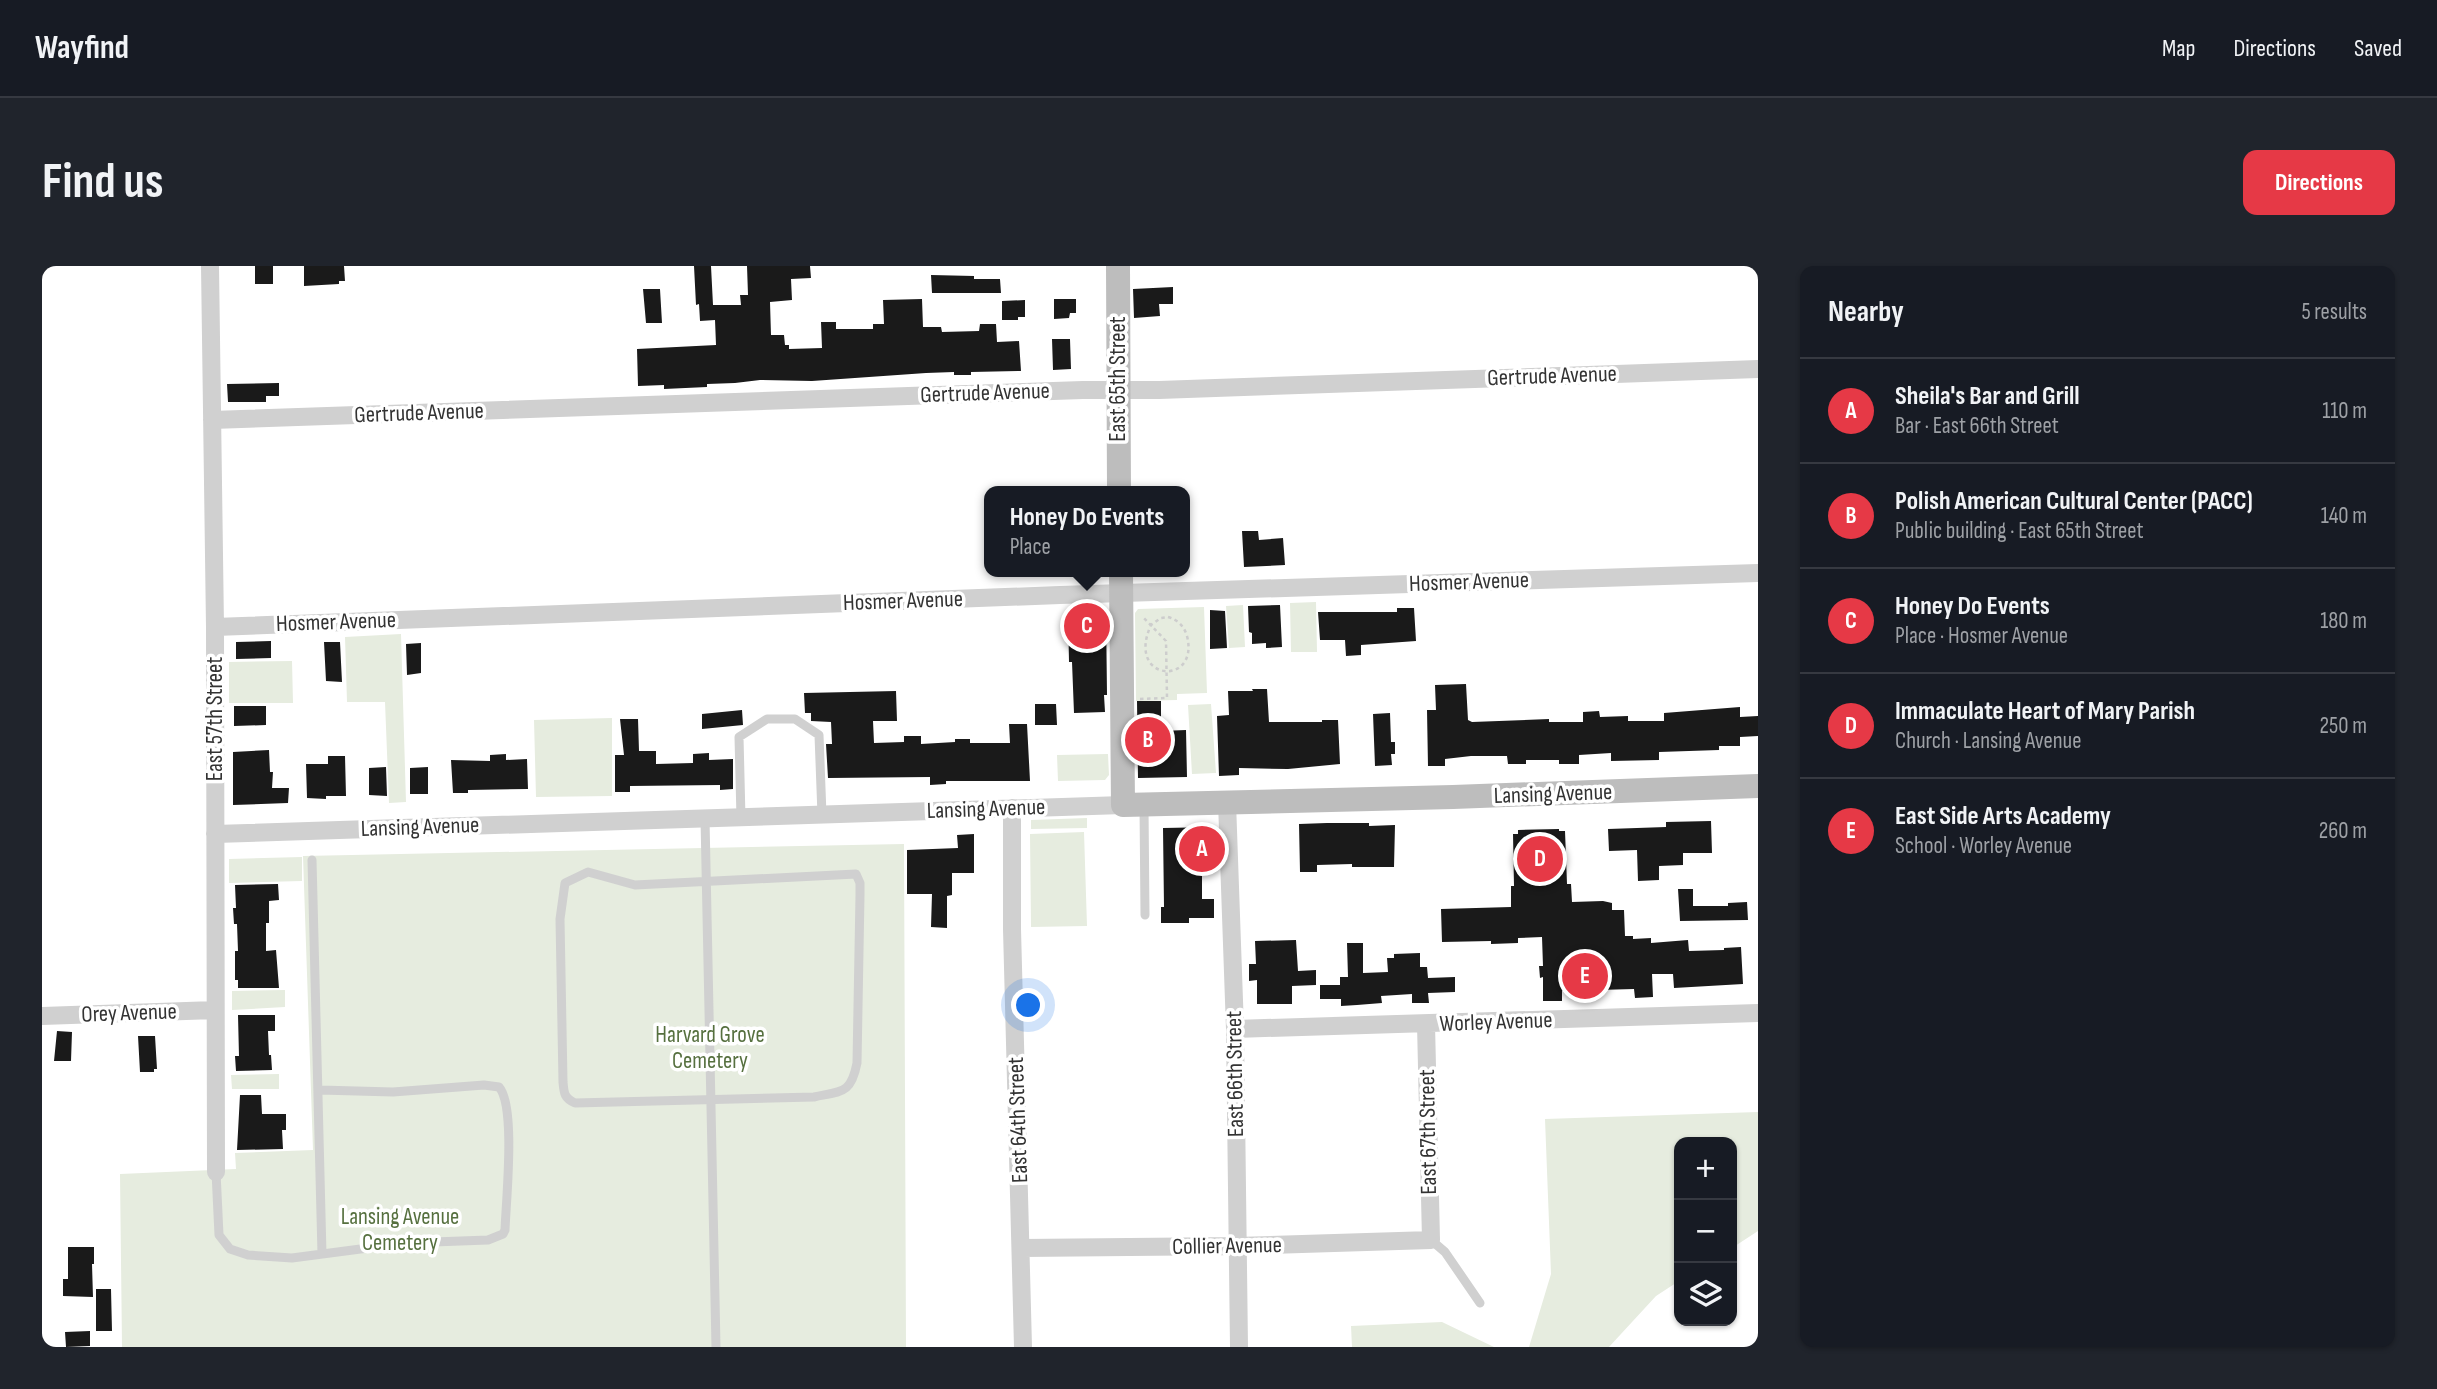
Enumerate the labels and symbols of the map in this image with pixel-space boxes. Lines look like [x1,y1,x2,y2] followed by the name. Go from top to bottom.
[1104,316,1132,442] street label: East 65th Street
[1487,360,1617,392] street label: Gertrude Avenue
[920,377,1050,409] street label: Gertrude Avenue
[354,397,484,429] street label: Gertrude Avenue
[1409,566,1529,598] street label: Hosmer Avenue
[843,585,963,617] street label: Hosmer Avenue
[1064,600,1110,652] pin: C
[276,606,396,638] street label: Hosmer Avenue
[201,657,229,781] street label: East 57th Street
[1125,714,1171,766] pin: B
[1493,778,1613,810] street label: Lansing Avenue
[926,793,1046,825] street label: Lansing Avenue
[360,811,480,843] street label: Lansing Avenue
[1179,823,1225,875] pin: A
[1517,833,1563,885] pin: D
[1562,950,1608,1002] pin: E
[1011,988,1045,1022] your location
[81,997,177,1029] street label: Orey Avenue
[1439,1006,1553,1038] street label: Worley Avenue
[1220,1011,1250,1137] street label: East 66th Street
[655,1021,765,1075] park label: Harvard Grove Cemetery
[1002,1057,1034,1183] street label: East 64th Street
[1413,1069,1443,1195] street label: East 67th Street
[341,1203,459,1257] park label: Lansing Avenue Cemetery
[1172,1231,1282,1261] street label: Collier Avenue

